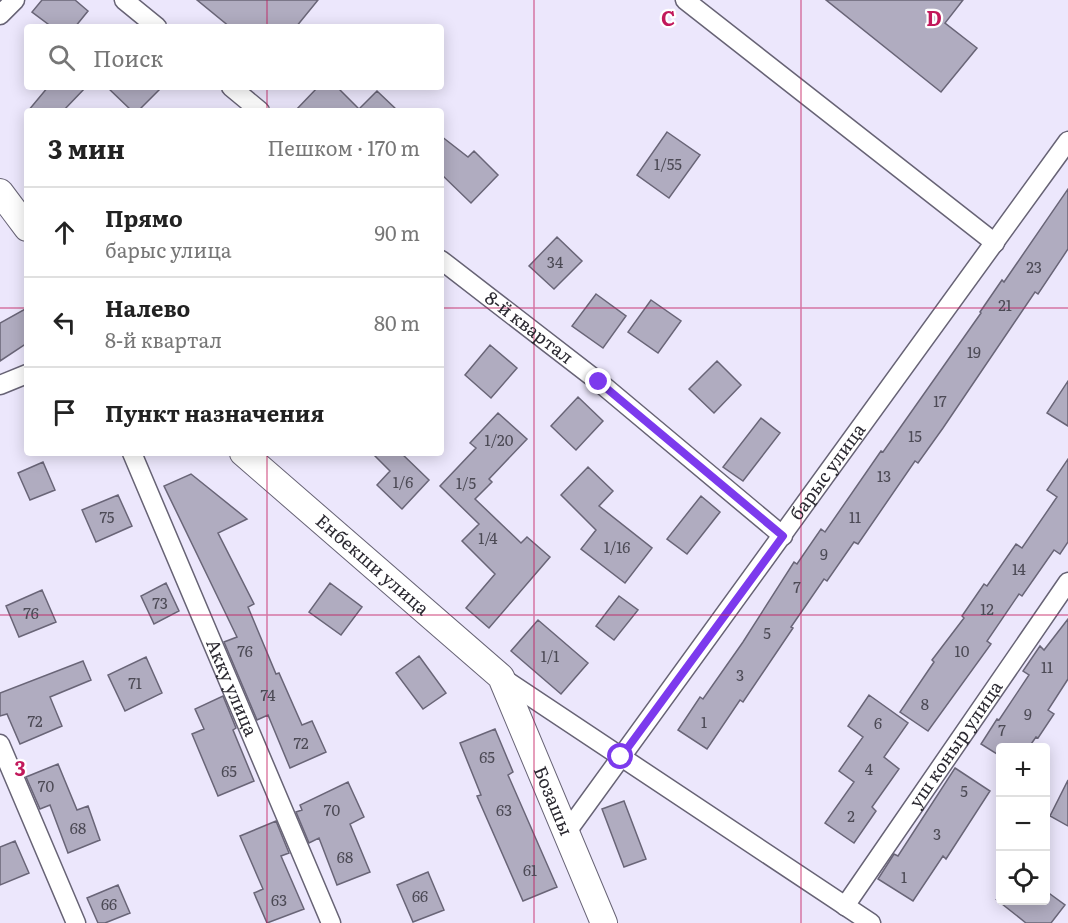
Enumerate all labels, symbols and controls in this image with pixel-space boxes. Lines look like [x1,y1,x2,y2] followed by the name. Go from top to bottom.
[661,2,675,32] text: C
[926,2,942,32] text: D
[24,24,444,90] search box
[45,41,78,74] icon: search
[93,41,163,74] text: Поиск
[48,128,125,167] text: 3 мин
[268,132,420,162] text: Пешком · 170 m
[654,152,682,175] house number: 1/55
[105,201,183,234] text: Прямо
[48,216,81,249] icon: ahead
[375,217,420,247] text: 90 m
[105,234,232,264] text: барыс улица
[547,250,563,273] house number: 34
[1026,255,1042,278] house number: 23
[480,284,580,370] street label: 8-й квартал
[105,291,190,324] text: Налево
[998,293,1012,316] house number: 21
[48,306,81,339] icon: left
[374,307,420,337] text: 80 m
[105,324,222,354] text: 8-й квартал
[967,340,981,363] house number: 19
[585,368,611,394] route end
[933,389,947,412] house number: 17
[48,396,81,429] icon: arrive
[105,396,324,429] text: Пункт назначения
[782,417,871,525] street label: барыс улица
[908,424,922,447] house number: 15
[485,428,514,451] house number: 1/20
[877,464,891,487] house number: 13
[393,470,413,493] house number: 1/6
[456,471,476,494] house number: 1/5
[100,505,115,528] house number: 75
[849,505,861,528] house number: 11
[310,507,436,621] street label: Енбекши улица
[478,526,498,549] house number: 1/4
[604,535,630,558] house number: 1/16
[820,542,828,565] house number: 9
[1012,557,1026,580] house number: 14
[793,575,801,598] house number: 7
[152,591,168,614] house number: 73
[980,597,994,620] house number: 12
[23,601,39,624] house number: 76
[763,621,771,644] house number: 5
[200,634,266,740] street label: Акку улица
[237,639,253,662] house number: 76
[955,639,970,662] house number: 10
[541,644,559,667] house number: 1/1
[1041,655,1053,678] house number: 11
[736,663,744,686] house number: 3
[128,671,142,694] house number: 71
[901,674,1009,813] street label: уш коныр улица
[261,683,275,706] house number: 74
[921,692,929,715] house number: 8
[1024,702,1032,725] house number: 9
[27,709,43,732] house number: 72
[701,710,707,733] house number: 1
[874,711,882,734] house number: 6
[998,718,1006,741] house number: 7
[293,731,309,754] house number: 72
[607,743,633,769] route start
[996,743,1050,905] map controls
[996,743,1050,797] button: +
[479,745,495,768] house number: 65
[14,752,26,782] text: 3
[865,757,873,780] house number: 4
[221,759,237,782] house number: 65
[528,761,581,839] street label: Бозашы
[38,774,54,797] house number: 70
[960,779,968,802] house number: 5
[996,797,1050,851] button: −
[324,798,340,821] house number: 70
[496,798,512,821] house number: 63
[847,804,855,827] house number: 2
[70,816,86,839] house number: 68
[933,822,941,845] house number: 3
[337,845,353,868] house number: 68
[996,851,1050,905] button: locate
[523,858,537,881] house number: 61
[901,865,907,888] house number: 1
[412,884,428,907] house number: 66
[271,888,287,911] house number: 63
[101,892,117,915] house number: 66

